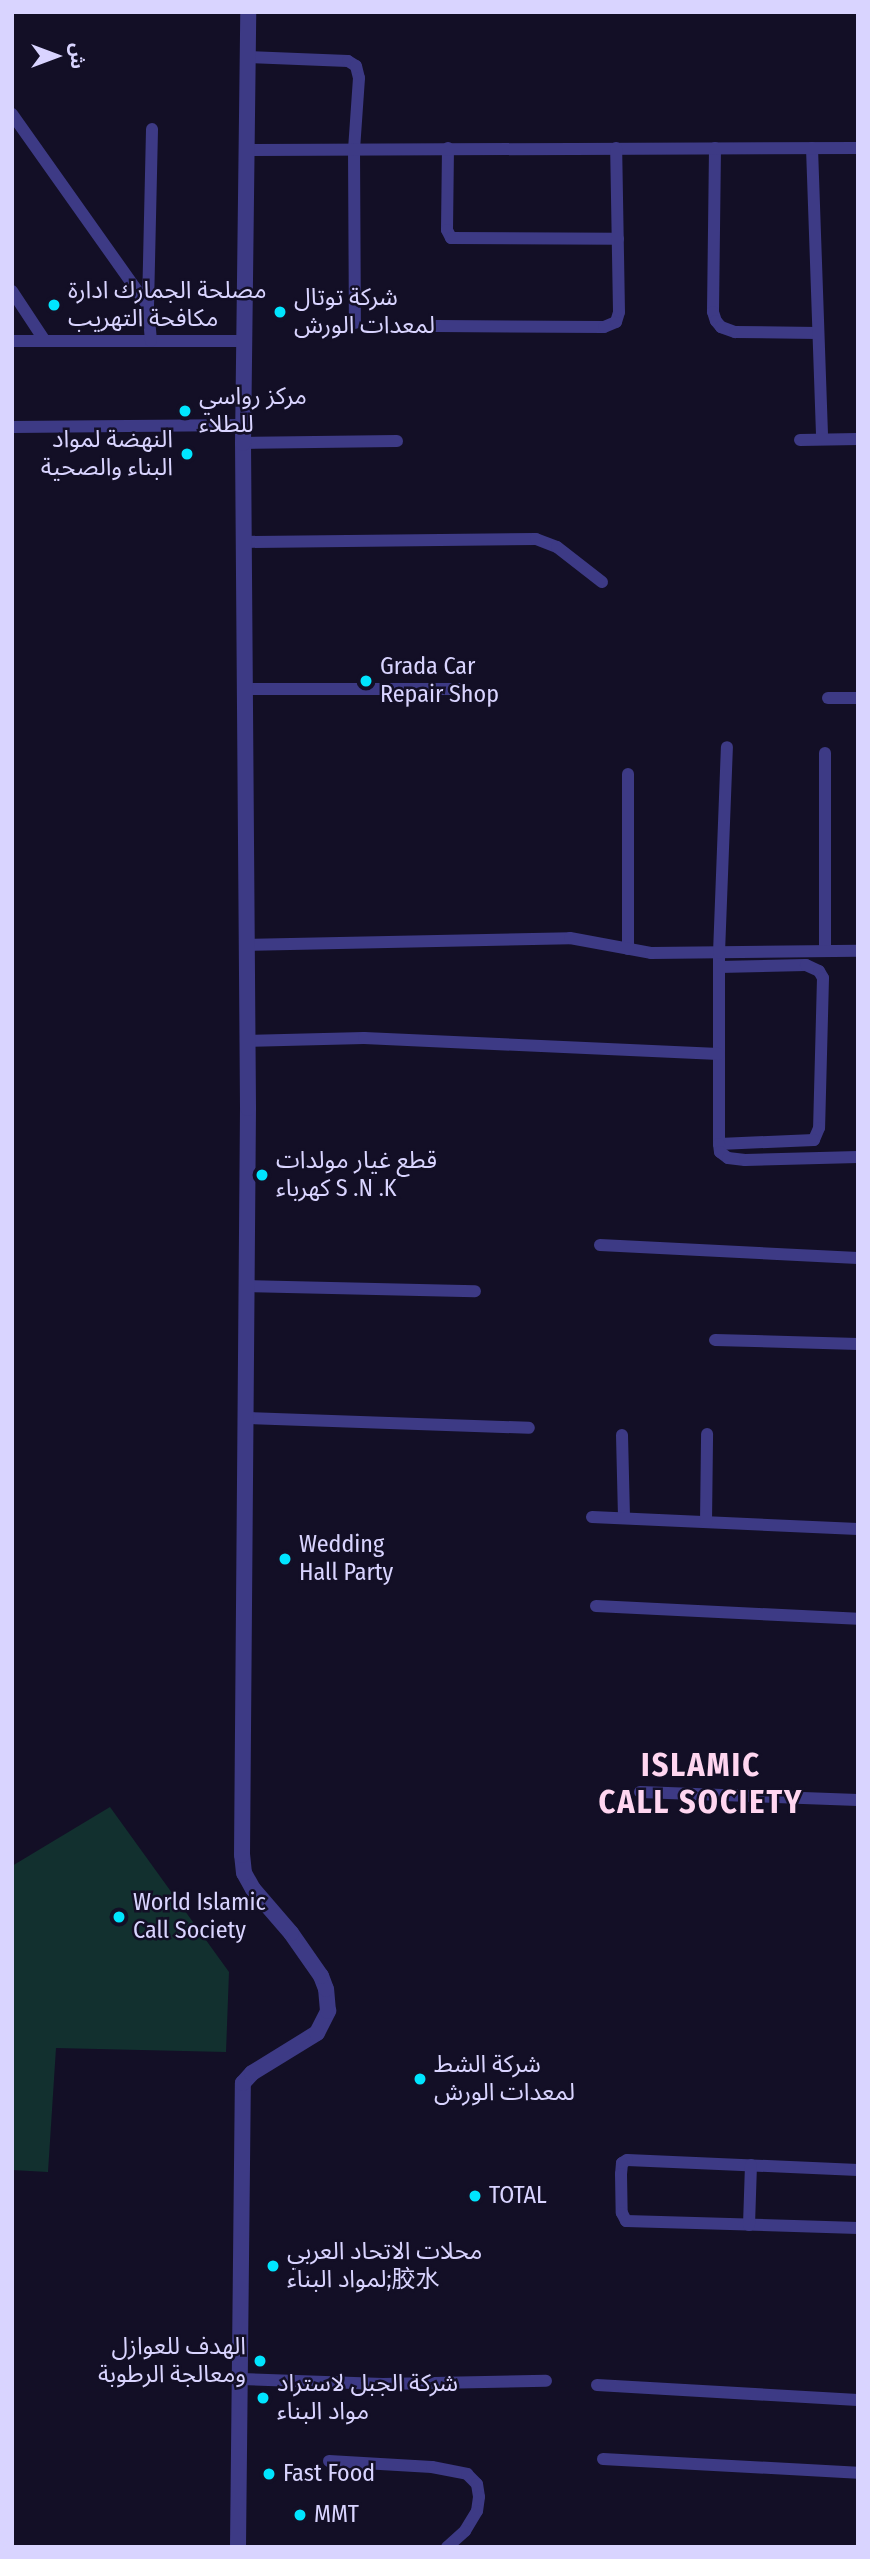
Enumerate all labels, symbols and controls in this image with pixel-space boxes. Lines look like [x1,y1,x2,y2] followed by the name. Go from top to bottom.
[21,21,91,91] north arrow
[66,43,89,69] text: ش
[68,277,267,333] place label: مصلحة الجمارك ادارة مكافحة التهريب
[294,284,435,340] place label: شركة توتال لمعدات الورش
[46,297,62,313] marker: مصلحة الجمارك ادارة مكافحة التهريب
[272,304,288,320] marker: شركة توتال لمعدات الورش
[199,383,307,439] place label: مركز رواسي للطلاء
[177,403,193,419] marker: مركز رواسي للطلاء
[41,426,173,482] place label: النهضة لمواد البناء والصحية
[179,446,195,462] marker: النهضة لمواد البناء والصحية
[380,653,499,709] place label: Grada Car Repair Shop
[358,673,374,689] marker: Grada Car Repair Shop
[276,1147,437,1203] place label: قطع غيار مولدات كهرباء S .N .K
[254,1167,270,1183] marker: قطع غيار مولدات كهرباء S .N .K
[299,1531,393,1587] place label: Wedding Hall Party
[277,1551,293,1567] marker: Wedding Hall Party
[600,1747,802,1822] district label: ISLAMIC CALL SOCIETY
[133,1889,266,1945] place label: World Islamic Call Society
[111,1909,127,1925] marker: World Islamic Call Society
[434,2051,575,2107] place label: شركة الشط لمعدات الورش
[412,2071,428,2087] marker: شركة الشط لمعدات الورش
[489,2182,547,2210] place label: TOTAL
[467,2188,483,2204] marker: TOTAL
[287,2238,482,2294] place label: محلات الاتحاد العربي لمواد البناء;胶水
[265,2258,281,2274] marker: محلات الاتحاد العربي لمواد البناء;胶水
[98,2333,246,2389] place label: الهدف للعوازل ومعالجة الرطوبة
[252,2353,268,2369] marker: الهدف للعوازل ومعالجة الرطوبة
[277,2370,458,2426] place label: شركة الجبل لاستراد مواد البناء
[255,2390,271,2406] marker: شركة الجبل لاستراد مواد البناء
[283,2460,375,2488] place label: Fast Food
[261,2466,277,2482] marker: Fast Food
[314,2501,359,2529] place label: MMT
[292,2507,308,2523] marker: MMT

